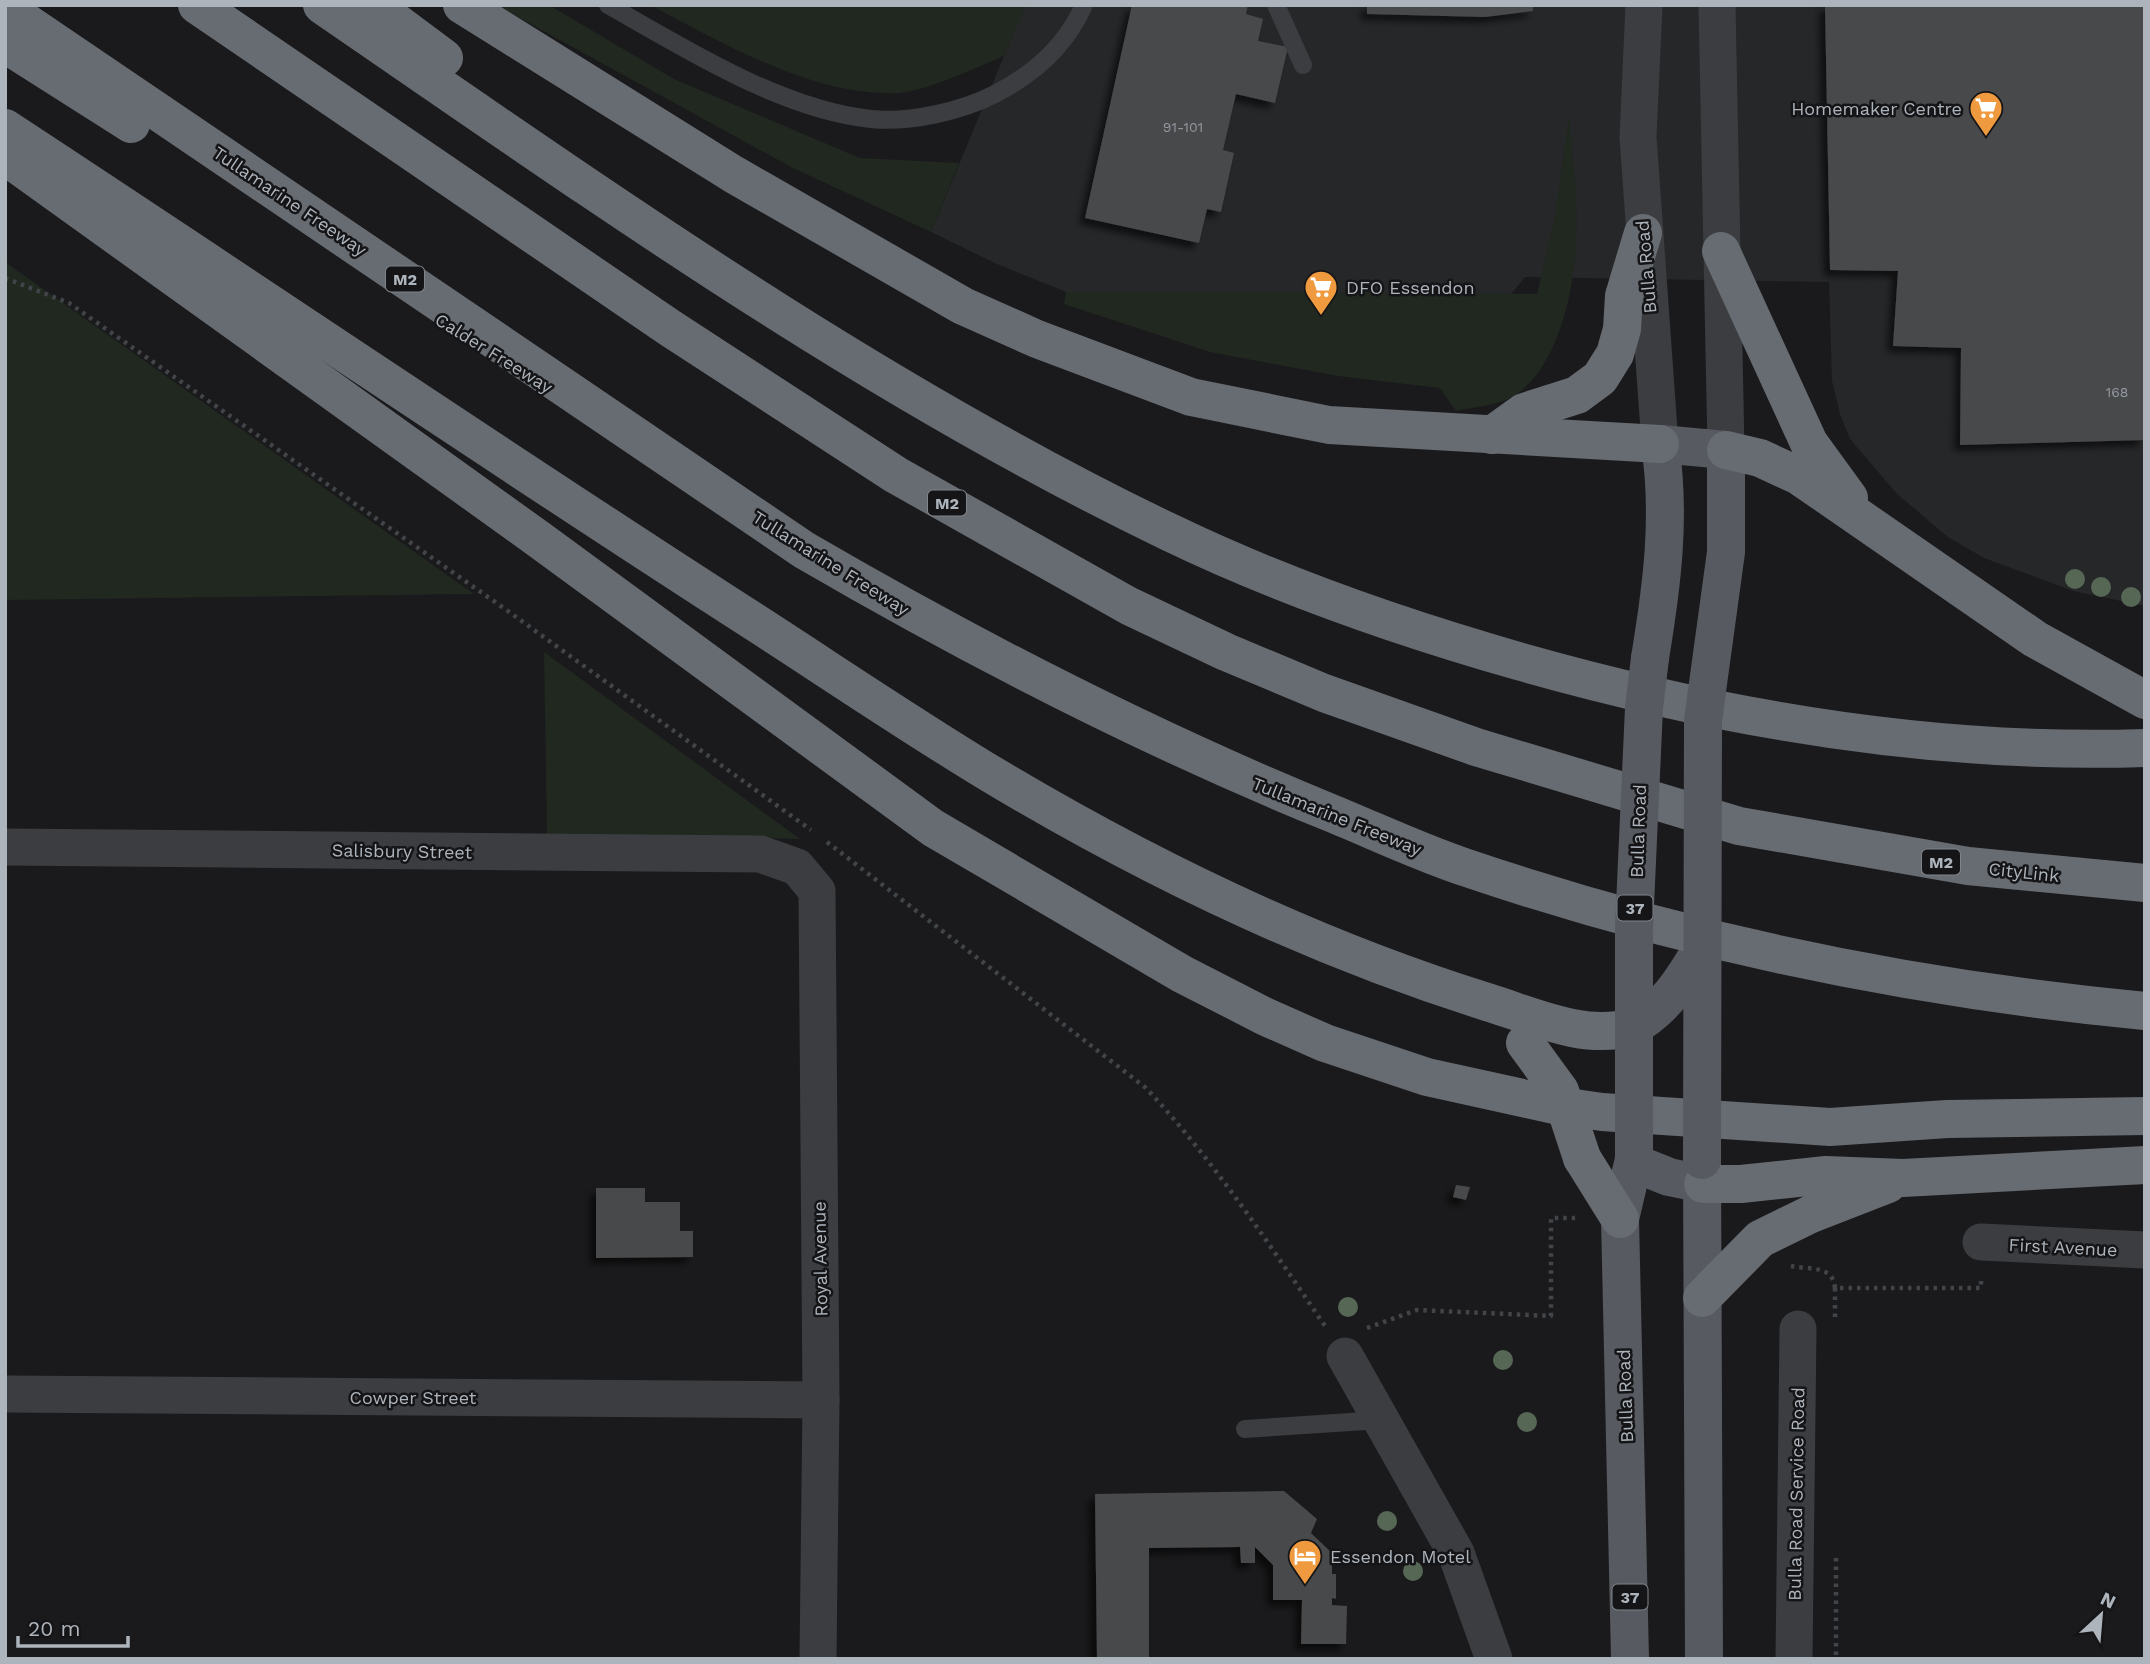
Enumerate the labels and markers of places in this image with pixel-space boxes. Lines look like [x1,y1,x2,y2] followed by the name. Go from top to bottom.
[1967,89,2005,138] supermarket icon: Homemaker Centre
[1791,98,1962,119] place label: Homemaker Centre
[1302,268,1340,317] supermarket icon: DFO Essendon
[1346,277,1475,298] place label: DFO Essendon
[1286,1537,1324,1586] hotel icon: Essendon Motel
[1330,1546,1471,1567] place label: Essendon Motel

